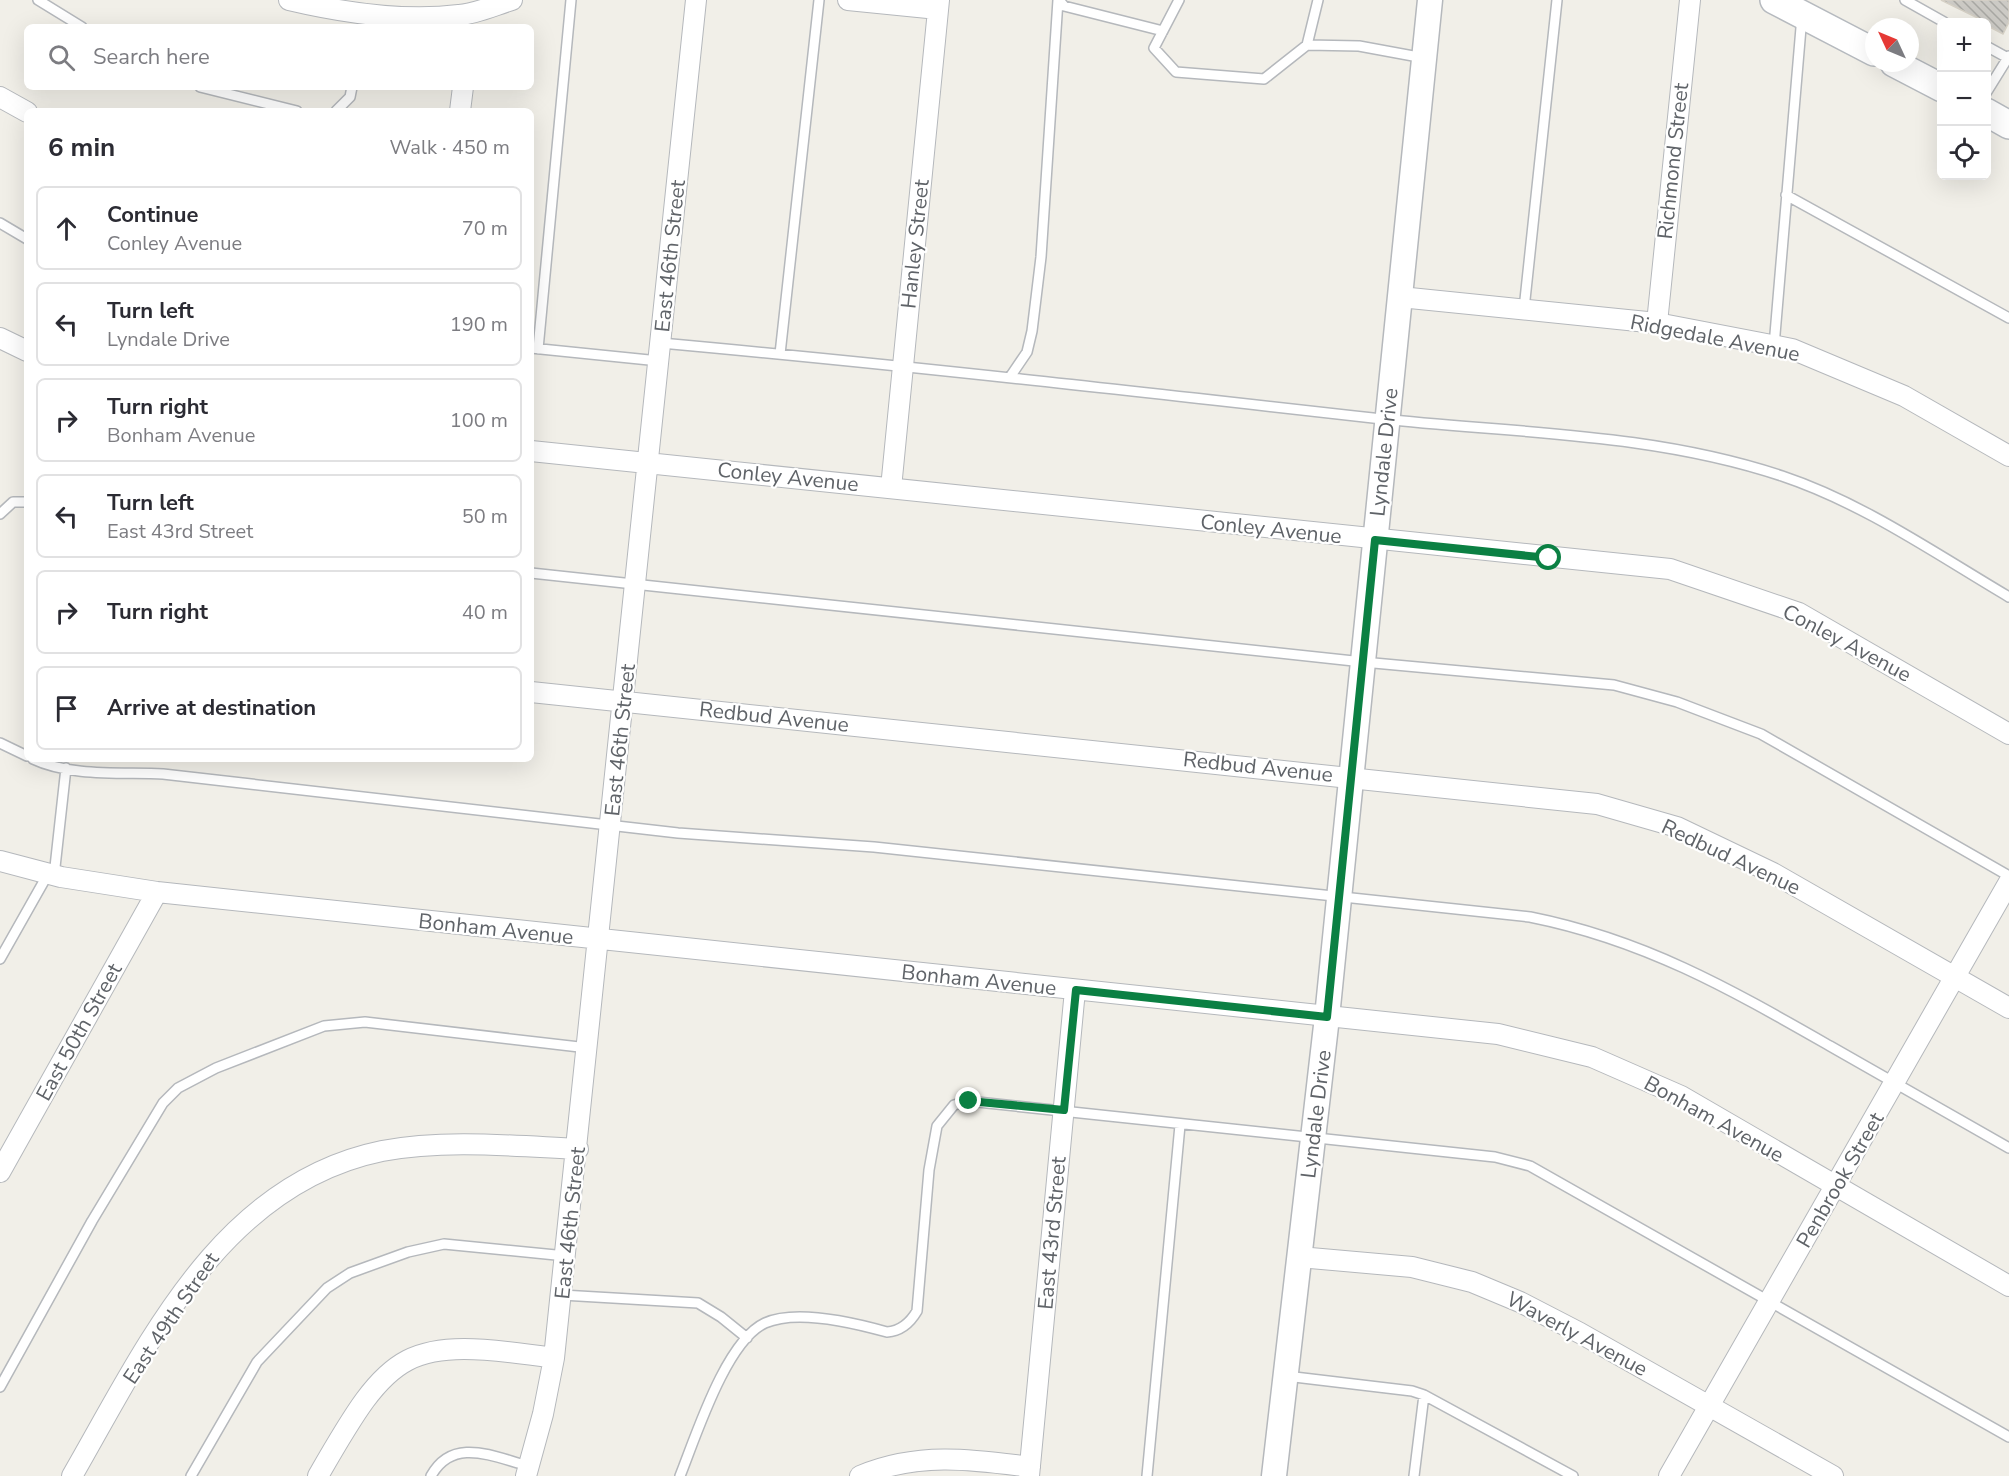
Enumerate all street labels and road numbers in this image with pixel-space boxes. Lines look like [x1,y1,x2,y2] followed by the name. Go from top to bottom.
[1651,81,1695,241] street label: Richmond Street
[894,177,936,310] street label: Hanley Street
[648,178,692,334] street label: East 46th Street
[1628,308,1802,368] street label: Ridgedale Avenue
[1363,386,1405,518] street label: Lyndale Drive
[716,456,860,498] street label: Conley Avenue
[1199,508,1343,550] street label: Conley Avenue
[1778,597,1916,689] street label: Conley Avenue
[598,662,642,818] street label: East 46th Street
[698,695,850,739] street label: Redbud Avenue
[1182,745,1334,789] street label: Redbud Avenue
[1657,813,1805,901] street label: Redbud Avenue
[417,907,575,951] street label: Bonham Avenue
[30,958,129,1106] street label: East 50th Street
[900,958,1058,1002] street label: Bonham Avenue
[1294,1048,1338,1180] street label: Lyndale Drive
[1639,1069,1789,1169] street label: Bonham Avenue
[1790,1107,1890,1253] street label: Penbrook Street
[548,1145,592,1301] street label: East 46th Street
[1031,1155,1073,1311] street label: East 43rd Street
[117,1246,226,1389] street label: East 49th Street
[1502,1285,1652,1383] street label: Waverly Avenue

